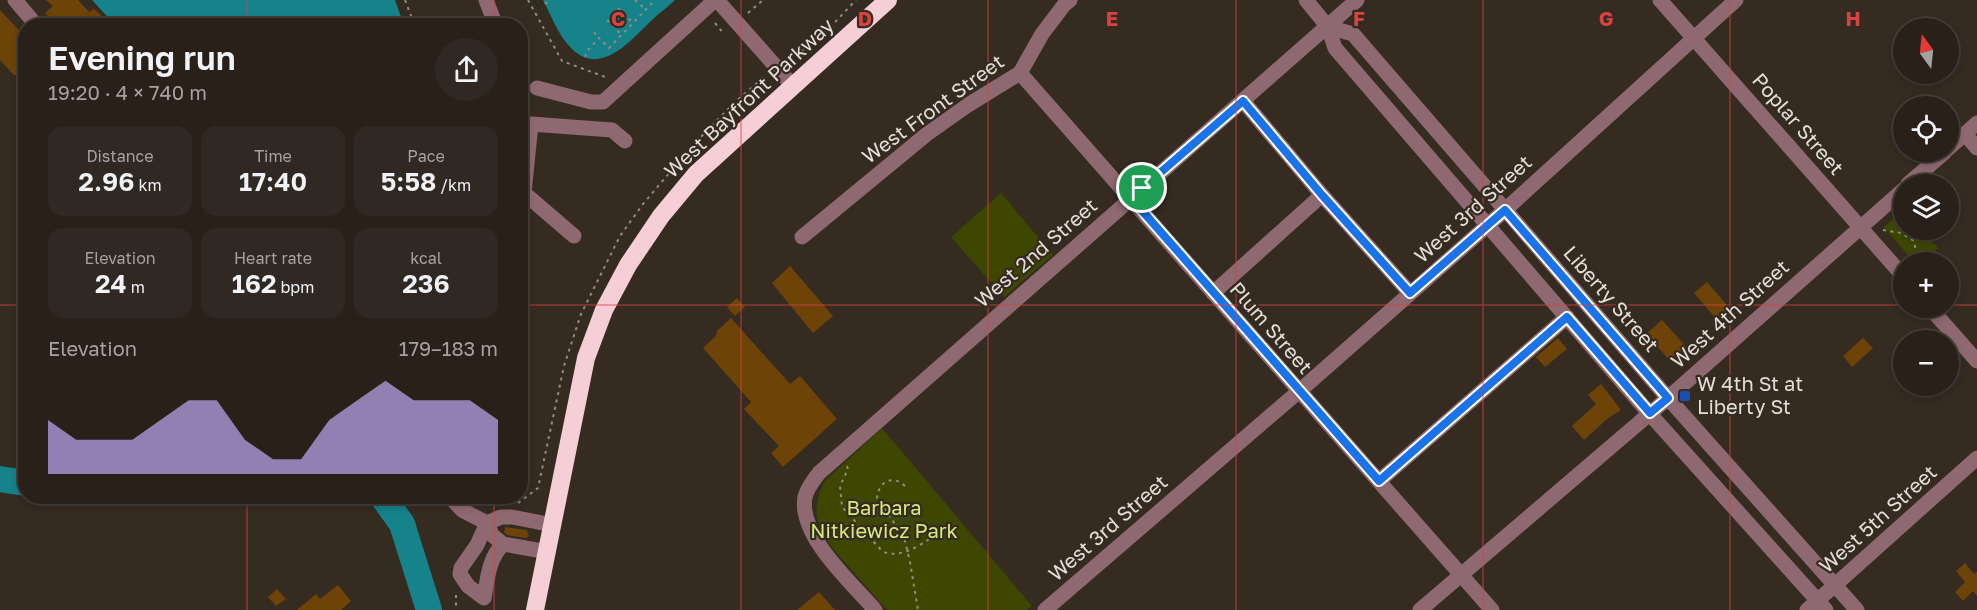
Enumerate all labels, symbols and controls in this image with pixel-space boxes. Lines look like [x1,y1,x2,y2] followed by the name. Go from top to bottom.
[611,6,625,30] text: C
[858,6,872,30] text: D
[1106,6,1118,30] text: E
[1353,6,1365,30] text: F
[1599,6,1613,30] text: G
[1845,6,1861,30] text: H
[659,12,838,182] street label: West Bayfront Parkway
[1893,18,1959,84] north arrow
[1893,18,1959,396] map controls
[48,38,236,77] text: Evening run
[435,38,498,101] button: share
[857,49,1008,168] street label: West Front Street
[1748,68,1849,179] street label: Poplar Street
[48,80,207,104] text: 19:20 · 4 × 740 m
[1893,96,1959,162] button: locate
[86,146,154,166] text: Distance
[254,146,292,166] text: Time
[407,146,445,166] text: Pace
[1409,149,1536,267] street label: West 3rd Street
[1116,162,1167,213] pin
[78,166,134,197] text: 2.96
[239,166,307,197] text: 17:40
[381,166,436,197] text: 5:58
[1125,171,1158,204] icon: arrive
[1893,174,1959,240] button: layers
[134,175,162,195] text: km
[436,175,471,195] text: /km
[969,193,1101,312] street label: West 2nd Street
[1559,240,1664,356] street label: Liberty Street
[84,248,156,268] text: Elevation
[234,248,312,268] text: Heart rate
[410,248,442,268] text: kcal
[1893,252,1959,318] button: +
[1665,254,1793,372] street label: West 4th Street
[95,268,127,299] text: 24
[232,268,277,299] text: 162
[402,268,450,299] text: 236
[127,277,145,297] text: m
[277,277,314,297] text: bpm
[1225,277,1318,378] street label: Plum Street
[1893,330,1959,396] button: −
[48,336,137,360] text: Elevation
[399,336,498,360] text: 179–183 m
[1697,371,1803,418] place label: W 4th St at Liberty St
[1678,389,1692,403] marker: W 4th St at Liberty St
[1814,459,1941,577] street label: West 5th Street
[1043,469,1172,585] street label: West 3rd Street
[810,495,958,542] park label: Barbara Nitkiewicz Park

